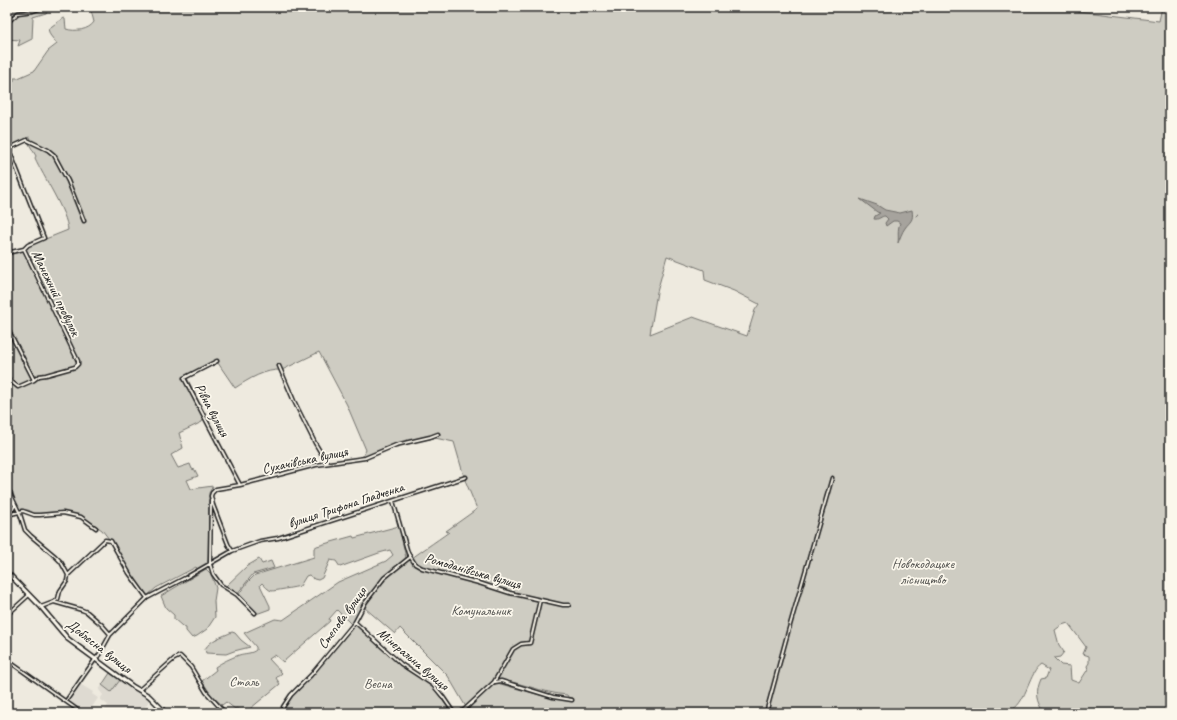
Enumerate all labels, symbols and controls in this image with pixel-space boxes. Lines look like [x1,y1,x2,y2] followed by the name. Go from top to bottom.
[28,247,85,340] street label: Манежний провулок
[191,380,234,440] street label: Рівна вулиця
[261,442,350,477] street label: Сухачівська вулиця
[286,478,407,532] street label: вулиця Трифона Гладченка
[423,549,524,593] street label: Ромоданівська вулиця
[892,555,955,588] park label: Новокодацьке лісництво
[314,583,371,652] street label: Степова вулиця
[451,602,512,619] park label: Комунальник
[63,615,136,678] street label: Доблесна вулиця
[374,624,453,695] street label: Мінеральна вулиця
[229,673,260,690] park label: Сталь
[364,675,393,692] park label: Весна

